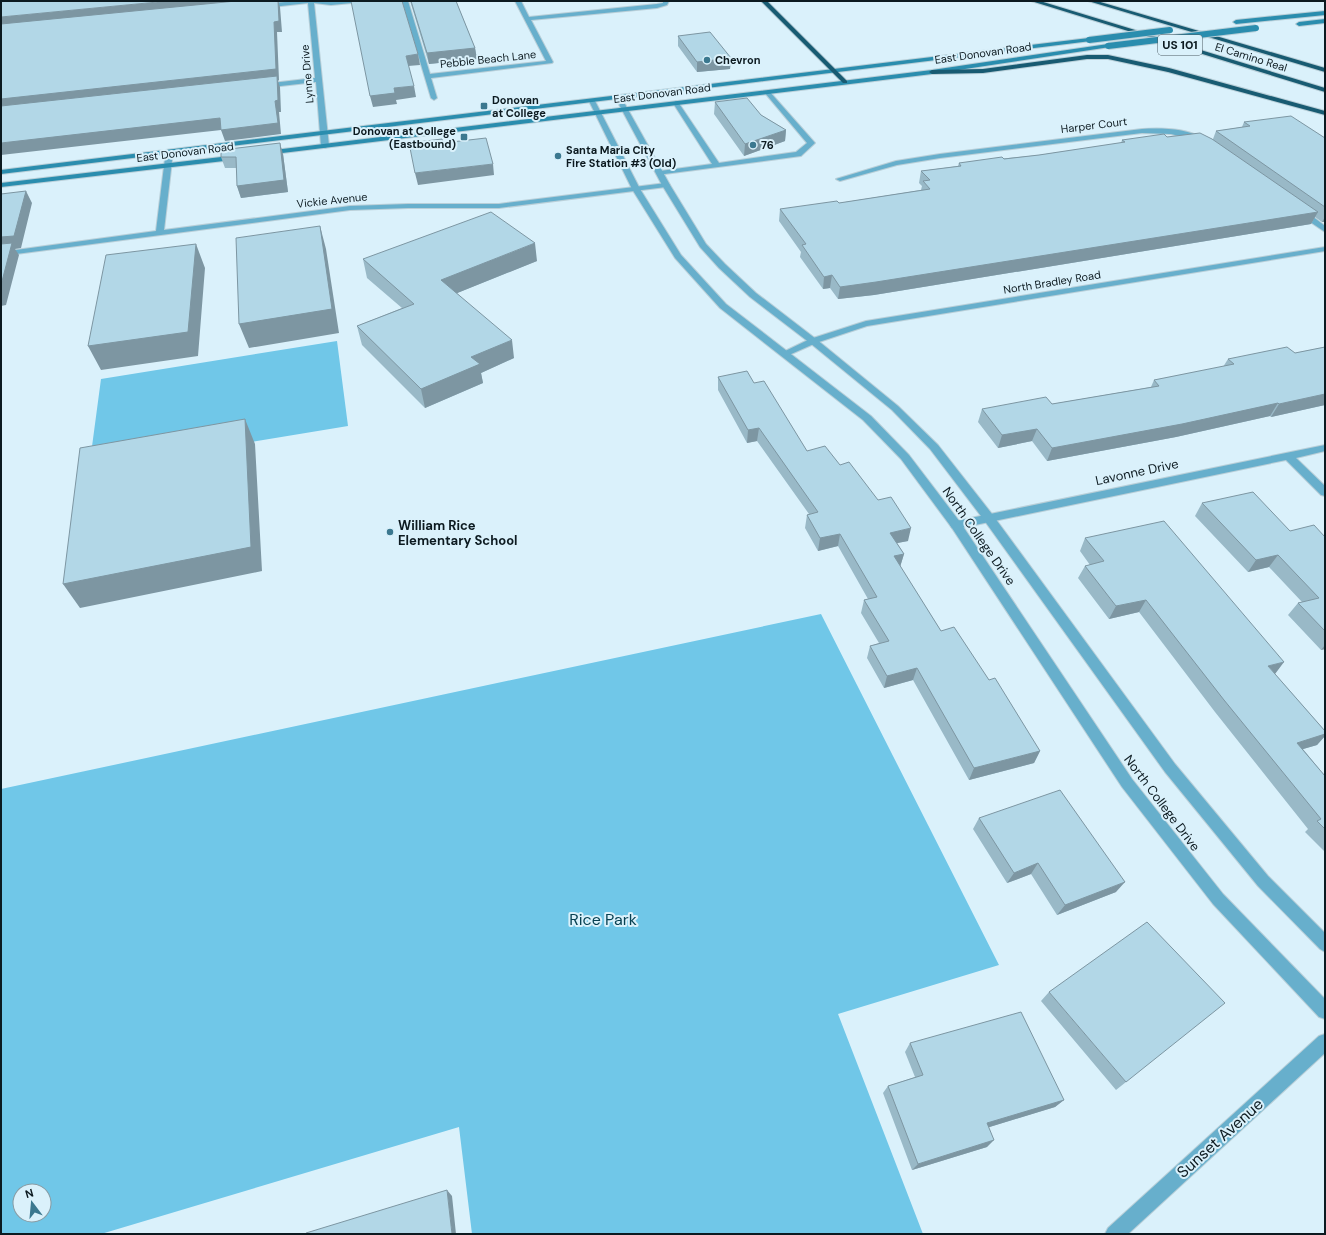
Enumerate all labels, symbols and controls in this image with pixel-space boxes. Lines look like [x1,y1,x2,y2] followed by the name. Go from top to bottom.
[1158,35,1202,55] road number: US 101
[934,39,1032,67] street label: East Donovan Road
[1213,39,1289,75] street label: El Camino Real
[297,44,317,104] street label: Lynne Drive
[439,47,537,71] street label: Pebble Beach Lane
[715,53,761,67] place label: Chevron
[702,55,712,65] marker: Chevron
[613,80,711,106] street label: East Donovan Road
[492,93,546,120] place label: Donovan at College
[479,101,489,111] marker: Donovan at College
[1060,114,1128,136] street label: Harper Court
[353,124,456,151] place label: Donovan at College (Eastbound)
[459,132,469,142] marker: Donovan at College (Eastbound)
[761,138,774,152] place label: 76
[136,139,234,165] street label: East Donovan Road
[748,140,758,150] marker: 76
[566,143,676,170] place label: Santa Maria City Fire Station #3 (Old)
[553,151,563,161] marker: Santa Maria City Fire Station #3 (Old)
[296,189,368,211] street label: Vickie Avenue
[1002,267,1102,297] street label: North Bradley Road
[1094,455,1180,489] street label: Lavonne Drive
[939,483,1019,589] street label: North College Drive
[398,517,518,549] place label: William Rice Elementary School
[385,527,395,537] marker: William Rice Elementary School
[1120,751,1204,855] street label: North College Drive
[569,909,637,930] park label: Rice Park
[1172,1094,1268,1182] street label: Sunset Avenue
[12,1183,52,1223] north arrow
[23,1186,35,1201] text: N

